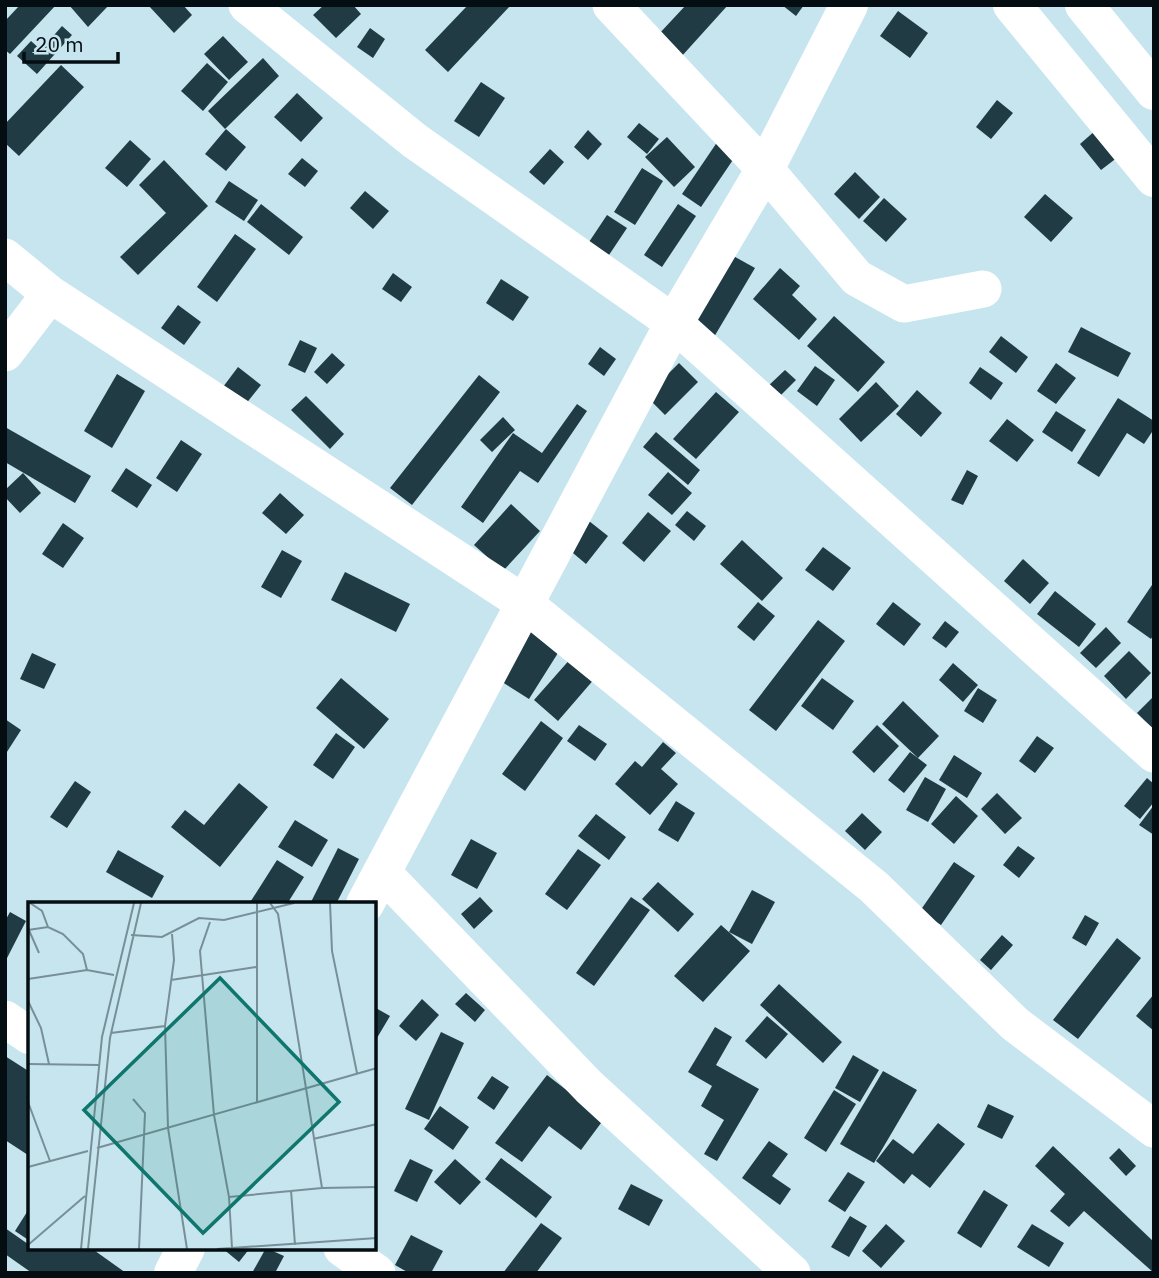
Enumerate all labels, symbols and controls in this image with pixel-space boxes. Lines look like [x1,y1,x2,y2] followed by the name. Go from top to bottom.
[24,21,119,65] scale bar
[35,30,84,58] text: 20 m
[28,902,376,1250] inset map

